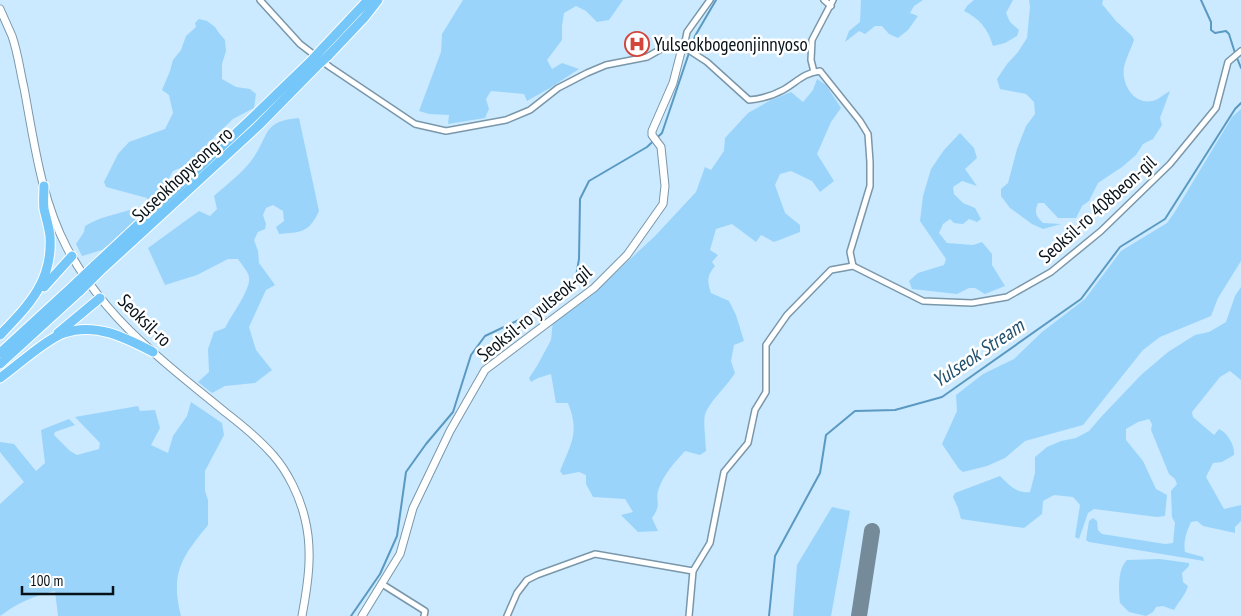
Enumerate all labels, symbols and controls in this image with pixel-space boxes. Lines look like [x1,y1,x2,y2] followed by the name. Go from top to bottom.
[624,31,650,57] hospital icon: Yulseokbogeonjinnyoso
[654,32,808,56] place label: Yulseokbogeonjinnyoso
[127,121,237,227] street label: Suseokhopyeong-ro
[1033,150,1161,268] street label: Seoksil-ro 408beon-gil
[472,259,597,366] street label: Seoksil-ro yulseok-gil
[113,289,177,351] street label: Seoksil-ro
[927,312,1030,393] water label: Yulseok Stream
[22,564,114,596] scale bar
[30,571,63,590] text: 100 m

